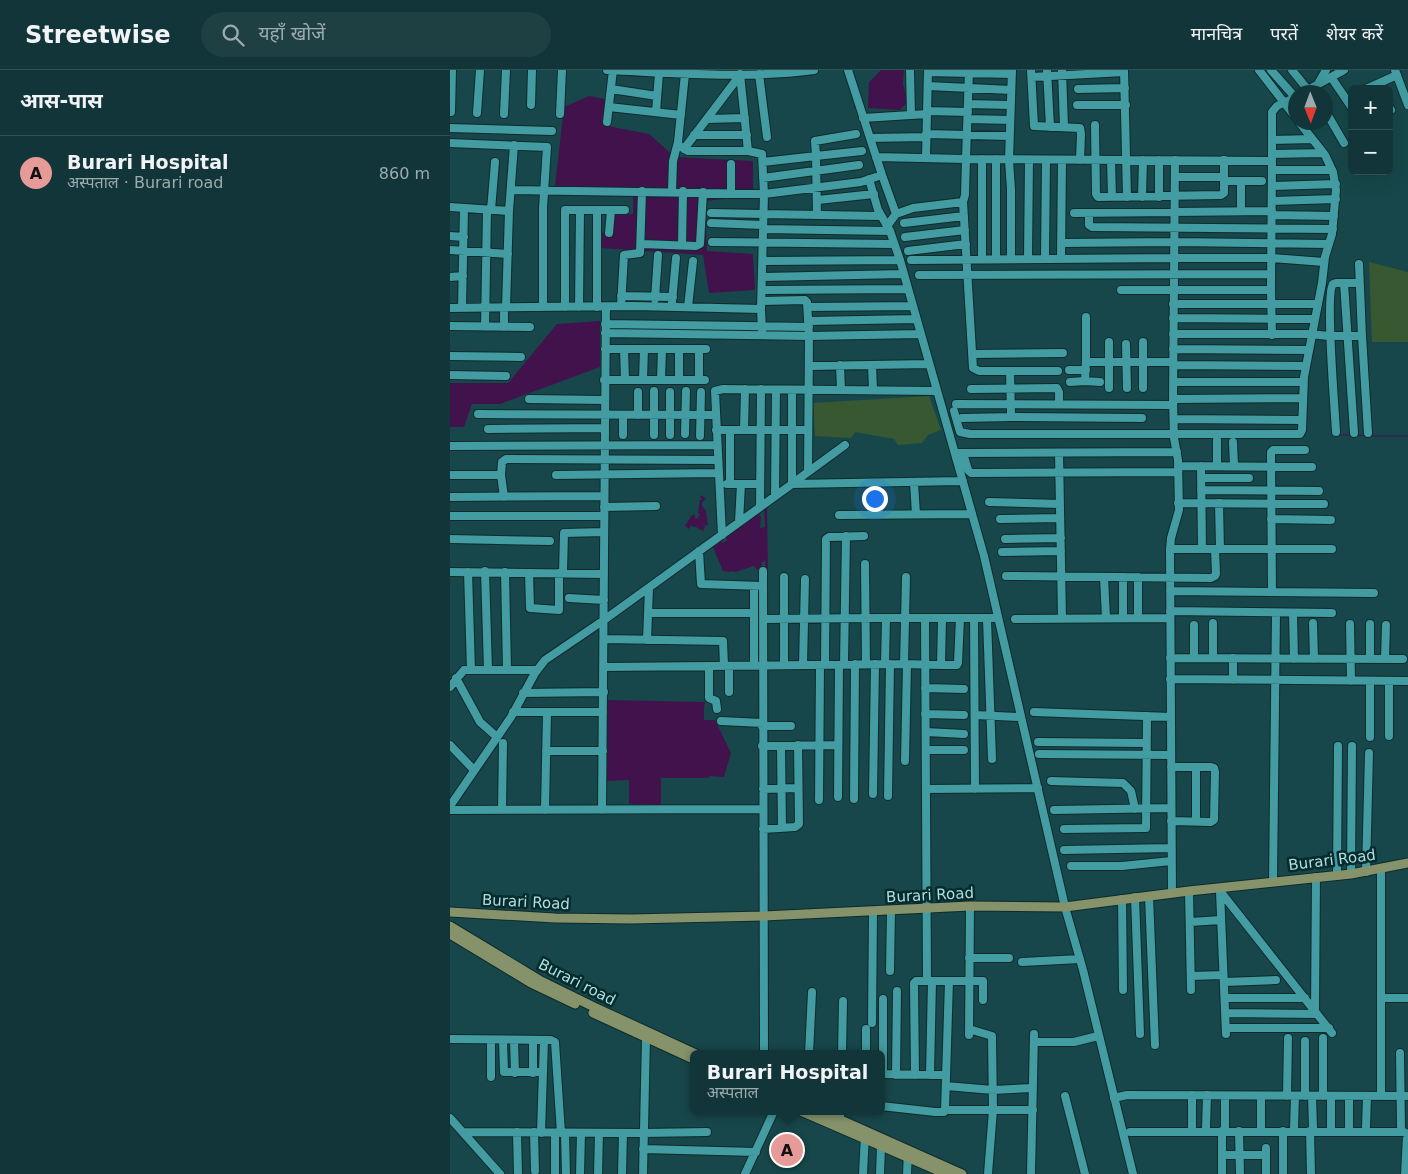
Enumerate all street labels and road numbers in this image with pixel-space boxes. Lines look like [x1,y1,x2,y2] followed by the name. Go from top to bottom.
[1287,846,1377,874] street label: Burari Road
[886,884,974,906] street label: Burari Road
[482,891,570,913] street label: Burari Road
[535,955,619,1009] street label: Burari road

